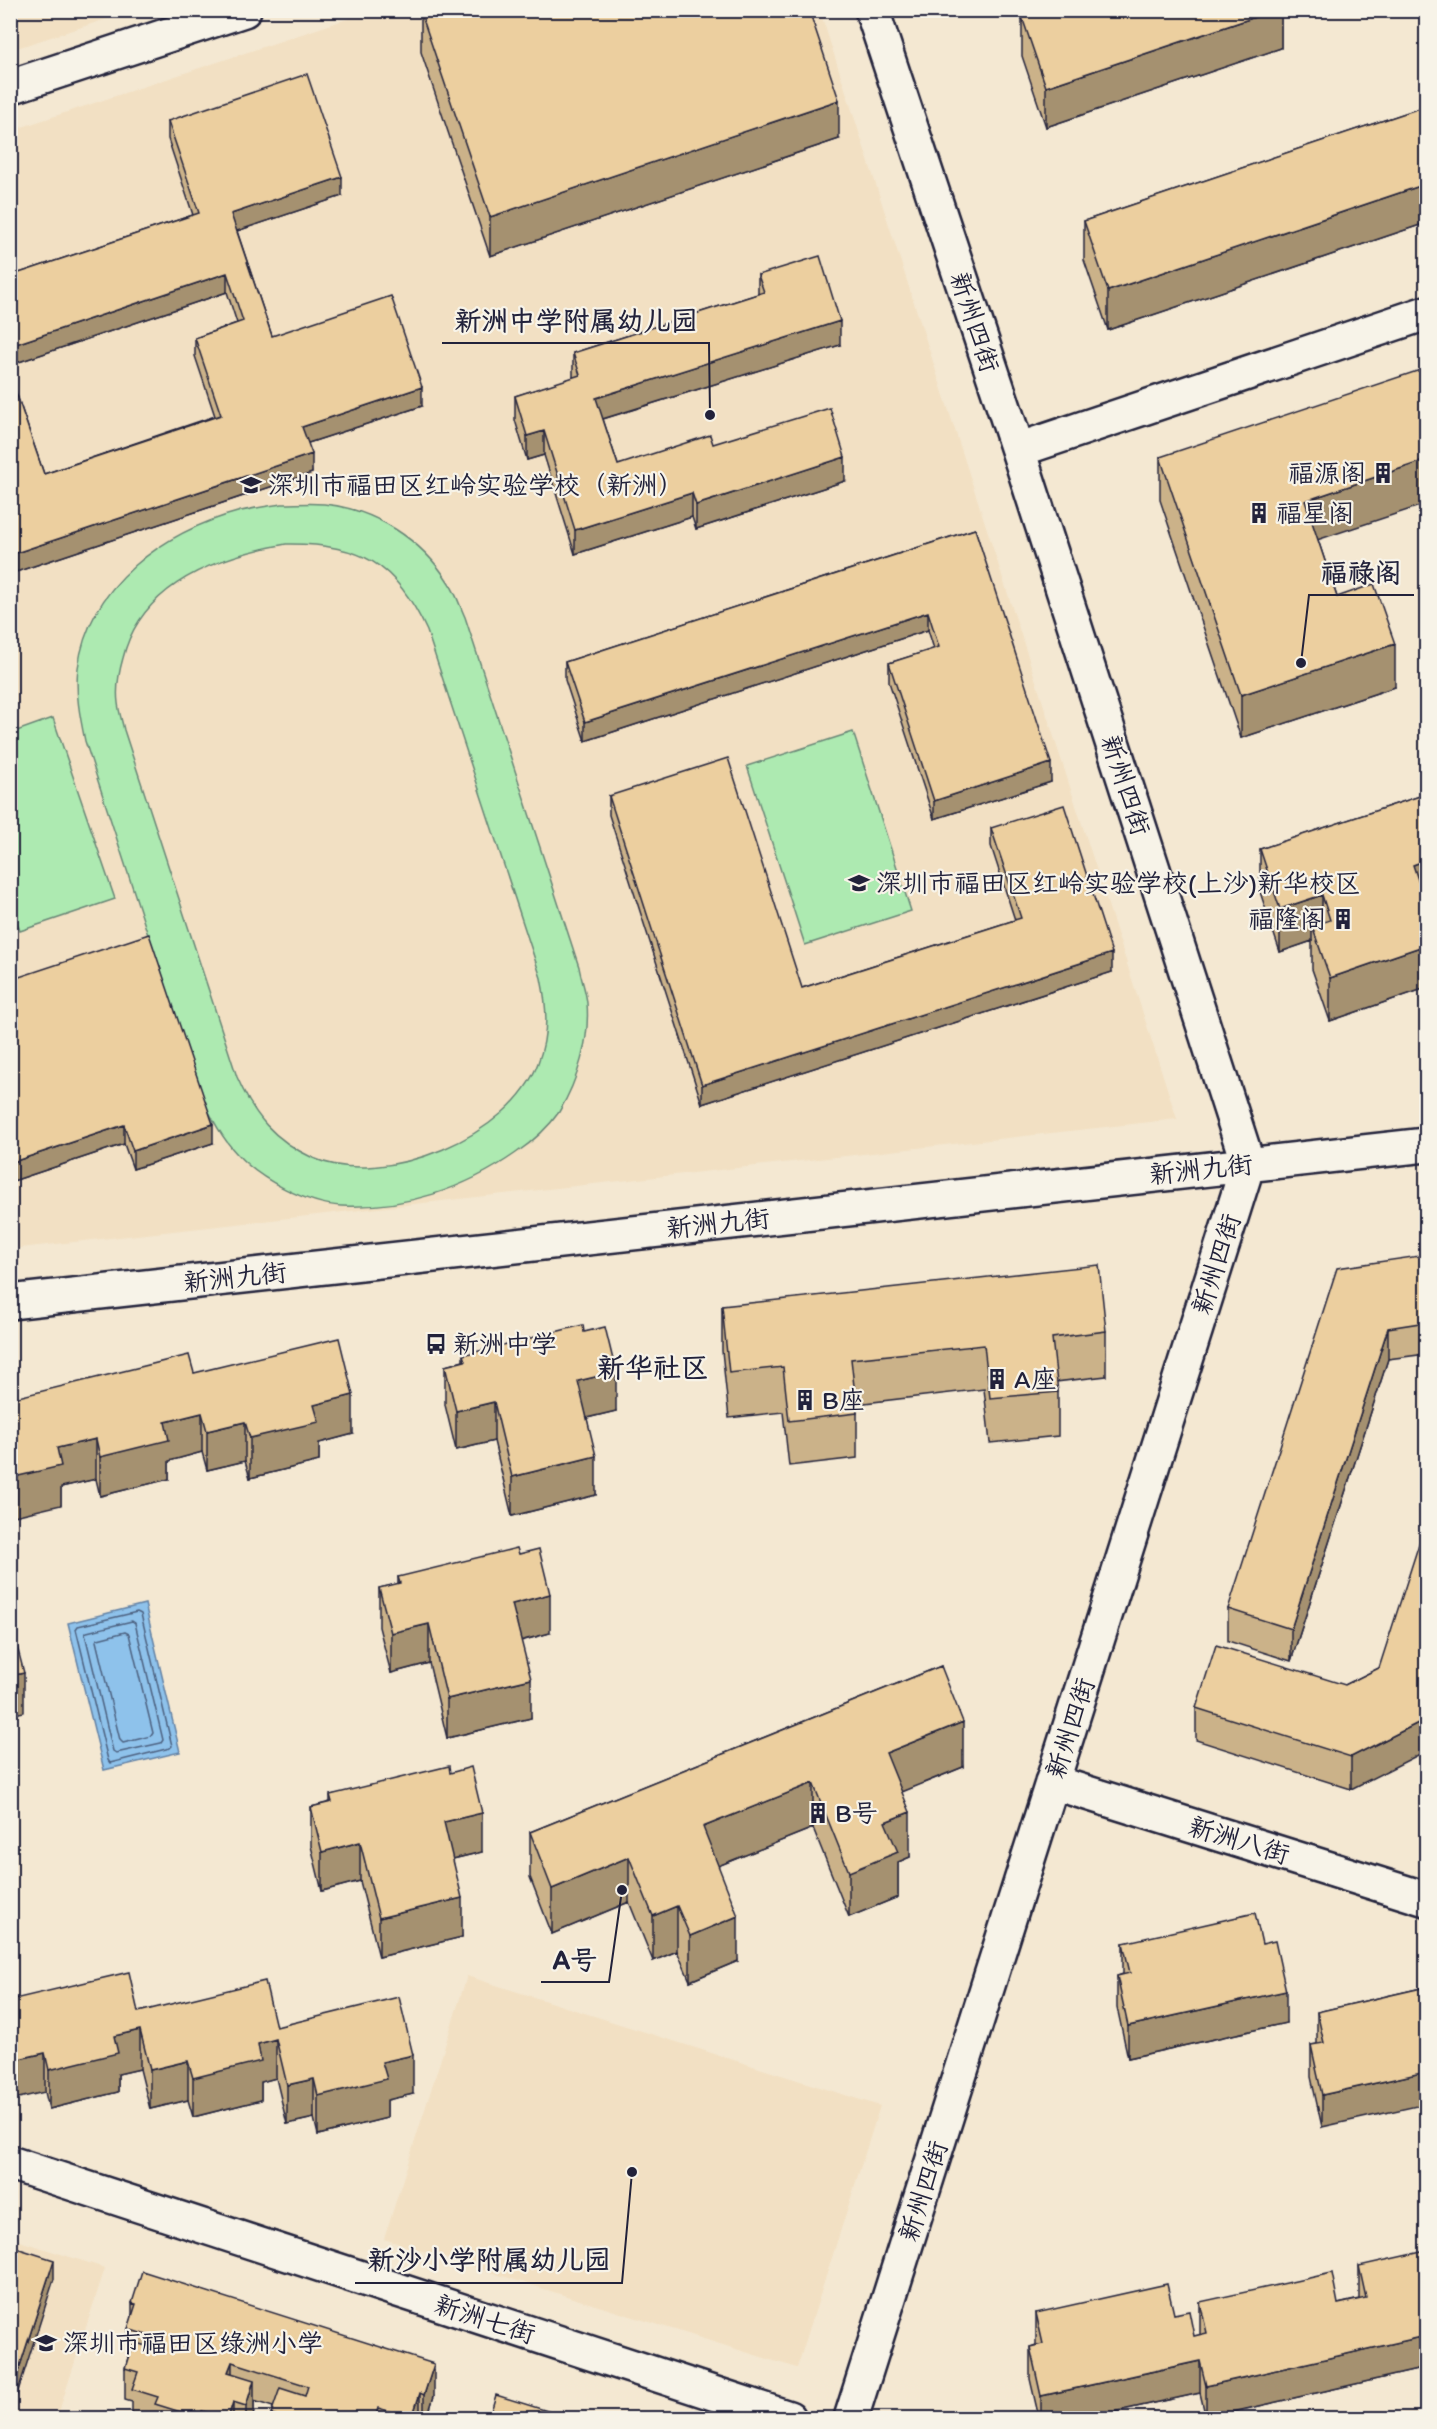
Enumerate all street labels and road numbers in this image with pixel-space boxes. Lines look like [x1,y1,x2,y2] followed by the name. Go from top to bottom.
[944,268,1006,376] street label: 新州四街
[1095,731,1157,839] street label: 新州四街
[1148,1148,1254,1190] street label: 新洲九街
[665,1202,771,1244] street label: 新洲九街
[1185,1210,1247,1318] street label: 新州四街
[182,1256,288,1298] street label: 新洲九街
[1039,1674,1101,1782] street label: 新州四街
[1185,1809,1293,1871] street label: 新洲八街
[892,2137,954,2245] street label: 新州四街
[431,2288,539,2350] street label: 新洲七街

